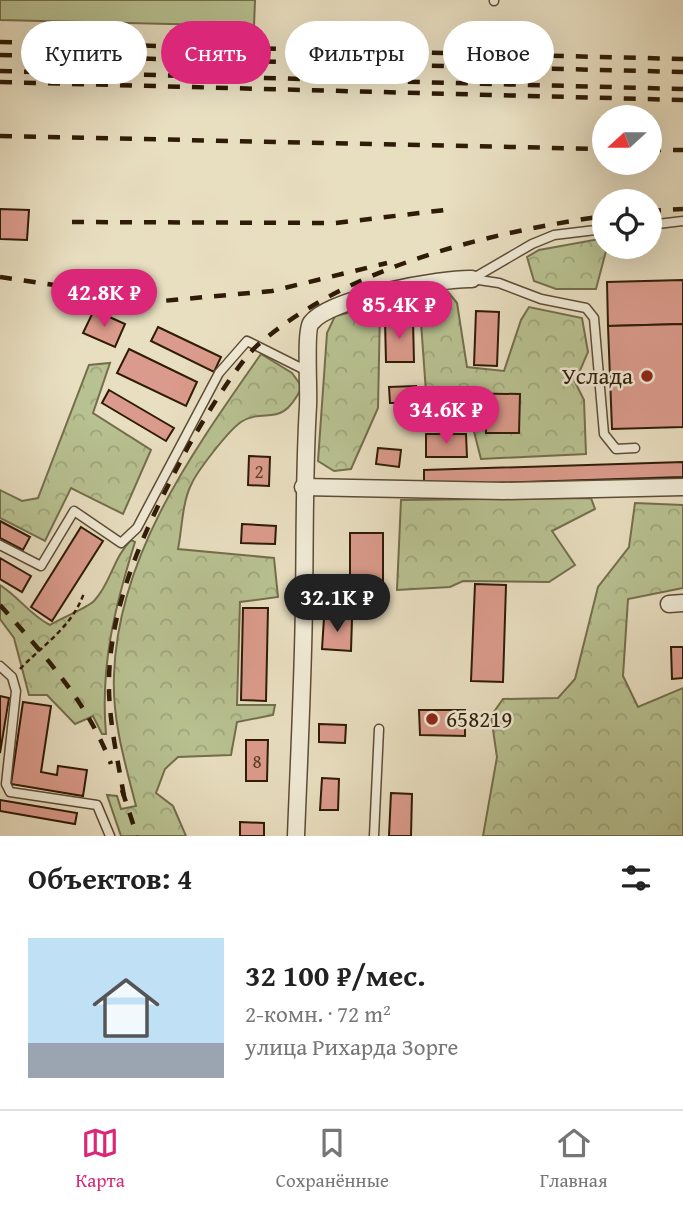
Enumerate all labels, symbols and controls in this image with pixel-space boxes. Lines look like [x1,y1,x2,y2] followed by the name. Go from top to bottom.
[21,21,147,84] chip: Купить
[161,21,271,84] chip: Снять
[285,21,429,84] chip: Фильтры
[443,21,554,84] chip: Новое
[592,105,662,175] north arrow
[592,105,662,259] map controls
[592,189,662,259] button: locate
[39,270,169,329] pin: 42.8K ₽
[67,275,141,308] text: 42.8K ₽
[334,282,464,341] pin: 85.4K ₽
[362,287,436,320] text: 85.4K ₽
[562,359,633,392] place label: Услада
[639,368,655,384] marker: Услада
[381,386,511,446] pin: 34.6K ₽
[409,392,483,425] text: 34.6K ₽
[254,457,264,485] house number: 2
[272,574,402,634] pin: 32.1K ₽
[300,580,374,613] text: 32.1K ₽
[446,702,512,735] place label: 658219
[424,711,440,727] marker: 658219
[252,747,262,775] house number: 8
[28,856,192,900] text: Объектов: 4
[617,859,655,897] icon: filters
[245,953,426,997] text: 32 100 ₽/мес.
[84,966,168,1050] icon: home
[245,997,391,1030] text: 2-комн. · 72 m²
[245,1030,458,1063] text: улица Рихарда Зорге
[75,1124,125,1194] tab: Карта
[276,1124,389,1194] tab: Сохранённые
[540,1124,608,1194] tab: Главная

